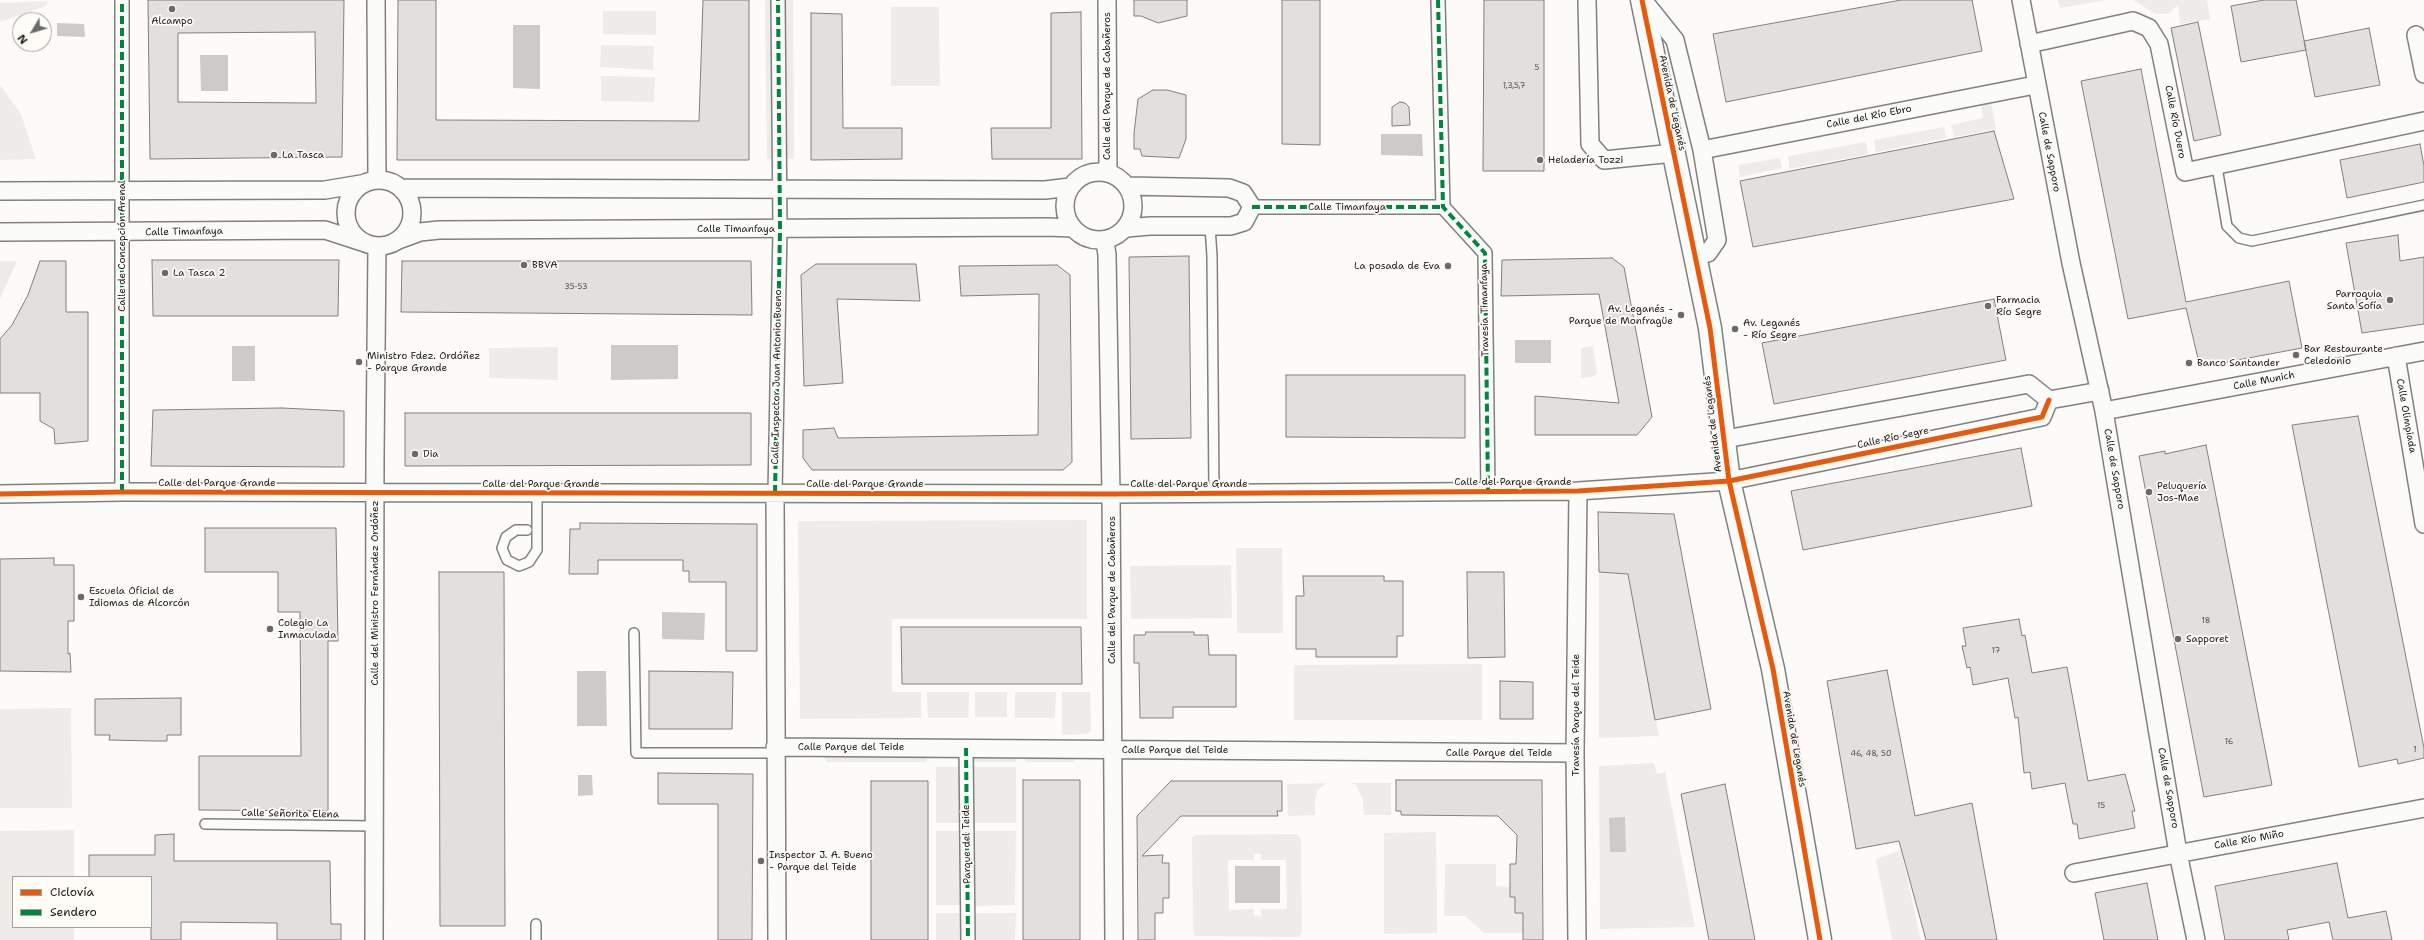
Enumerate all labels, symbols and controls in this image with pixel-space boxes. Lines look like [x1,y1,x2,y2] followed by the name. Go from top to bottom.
[167,4,177,14] marker: Alcampo
[12,12,52,52] north arrow
[1101,12,1113,160] street label: Calle del Parque de Cabañeros
[151,15,193,27] place label: Alcampo
[14,31,32,47] text: N
[1656,54,1688,152] street label: Avenida de Leganés
[1535,63,1539,73] house number: 5
[1503,81,1525,91] house number: 1,3,5,7
[2162,84,2188,160] street label: Calle Río Duero
[1825,103,1913,131] street label: Calle del Río Ebro
[2035,111,2063,193] street label: Calle de Sapporo
[282,149,324,161] place label: La Tasca
[269,150,279,160] marker: La Tasca
[1548,154,1623,166] place label: Heladería Tozzi
[1535,155,1545,165] marker: Heladería Tozzi
[116,180,128,312] street label: Calle de Concepción Arenal
[1308,201,1386,213] street label: Calle Timanfaya
[697,223,775,235] street label: Calle Timanfaya
[145,225,223,239] street label: Calle Timanfaya
[532,259,557,271] place label: BBVA
[519,260,529,270] marker: BBVA
[1354,260,1440,272] place label: La posada de Eva
[1443,261,1453,271] marker: La posada de Eva
[1478,263,1492,357] street label: Travesía Timanfaya
[173,267,225,279] place label: La Tasca 2
[160,268,170,278] marker: La Tasca 2
[564,282,588,292] house number: 35-53
[2327,288,2382,312] place label: Parroquia Santa Sofía
[769,289,785,465] street label: Calle Inspector Juan Antonio Bueno
[1996,294,2042,318] place label: Farmacia Río Segre
[2385,295,2395,305] marker: Parroquia Santa Sofía
[1983,301,1993,311] marker: Farmacia Río Segre
[1569,303,1673,326] place label: Av. Leganés - Parque de Monfragüe
[1676,310,1686,320] marker: Av. Leganés - Parque de Monfragüe
[1743,317,1800,340] place label: Av. Leganés - Río Segre
[1730,324,1740,334] marker: Av. Leganés - Río Segre
[2304,343,2383,366] place label: Bar Restaurante Celedonio
[367,350,480,374] place label: Ministro Fdez. Ordóñez - Parque Grande
[2291,350,2301,360] marker: Bar Restaurante Celedonio
[354,357,364,367] marker: Ministro Fdez. Ordóñez - Parque Grande
[2197,357,2280,369] place label: Banco Santander
[2184,358,2194,368] marker: Banco Santander
[2232,369,2296,393] street label: Calle Munich
[1701,375,1725,473] street label: Avenida de Leganés
[2394,378,2418,454] street label: Calle Olimpiada
[1856,425,1930,451] street label: Calle Río Segre
[2101,428,2127,510] street label: Calle de Sapporo
[423,448,439,460] place label: Dia
[410,449,420,459] marker: Dia
[1454,476,1572,488] street label: Calle del Parque Grande
[158,477,276,489] street label: Calle del Parque Grande
[482,478,600,490] street label: Calle del Parque Grande
[806,478,924,490] street label: Calle del Parque Grande
[1130,478,1248,490] street label: Calle del Parque Grande
[2157,480,2207,504] place label: Peluquería Jos-Mae
[2144,487,2154,497] marker: Peluquería Jos-Mae
[369,501,381,685] street label: Calle del Ministro Fernández Ordóñez
[1106,516,1118,664] street label: Calle del Parque de Cabañeros
[89,585,190,608] place label: Escuela Oficial de Idiomas de Alcorcón
[76,592,86,602] marker: Escuela Oficial de Idiomas de Alcorcón
[2202,616,2210,626] house number: 18
[278,617,336,640] place label: Colegio La Inmaculada
[265,624,275,634] marker: Colegio La Inmaculada
[2186,633,2229,645] place label: Sapporet
[2173,634,2183,644] marker: Sapporet
[1992,646,2000,656] house number: 17
[1570,654,1582,776] street label: Travesía Parque del Teide
[1780,690,1808,788] street label: Avenida de Leganés
[2225,737,2233,747] house number: 16
[798,741,904,753] street label: Calle Parque del Teide
[1122,744,1228,756] street label: Calle Parque del Teide
[2413,745,2417,755] house number: 1
[1446,747,1552,759] street label: Calle Parque del Teide
[2155,747,2181,829] street label: Calle de Sapporo
[1850,749,1892,759] house number: 46, 48, 50
[2097,801,2105,811] house number: 15
[960,804,974,884] street label: Parque del Teide
[241,807,339,821] street label: Calle Señorita Elena
[2213,828,2285,852] street label: Calle Río Miño
[769,849,873,872] place label: Inspector J. A. Bueno - Parque del Teide
[756,856,766,866] marker: Inspector J. A. Bueno - Parque del Teide
[12,876,152,928] legend
[50,884,94,900] text: Ciclovía
[50,904,97,920] text: Sendero

